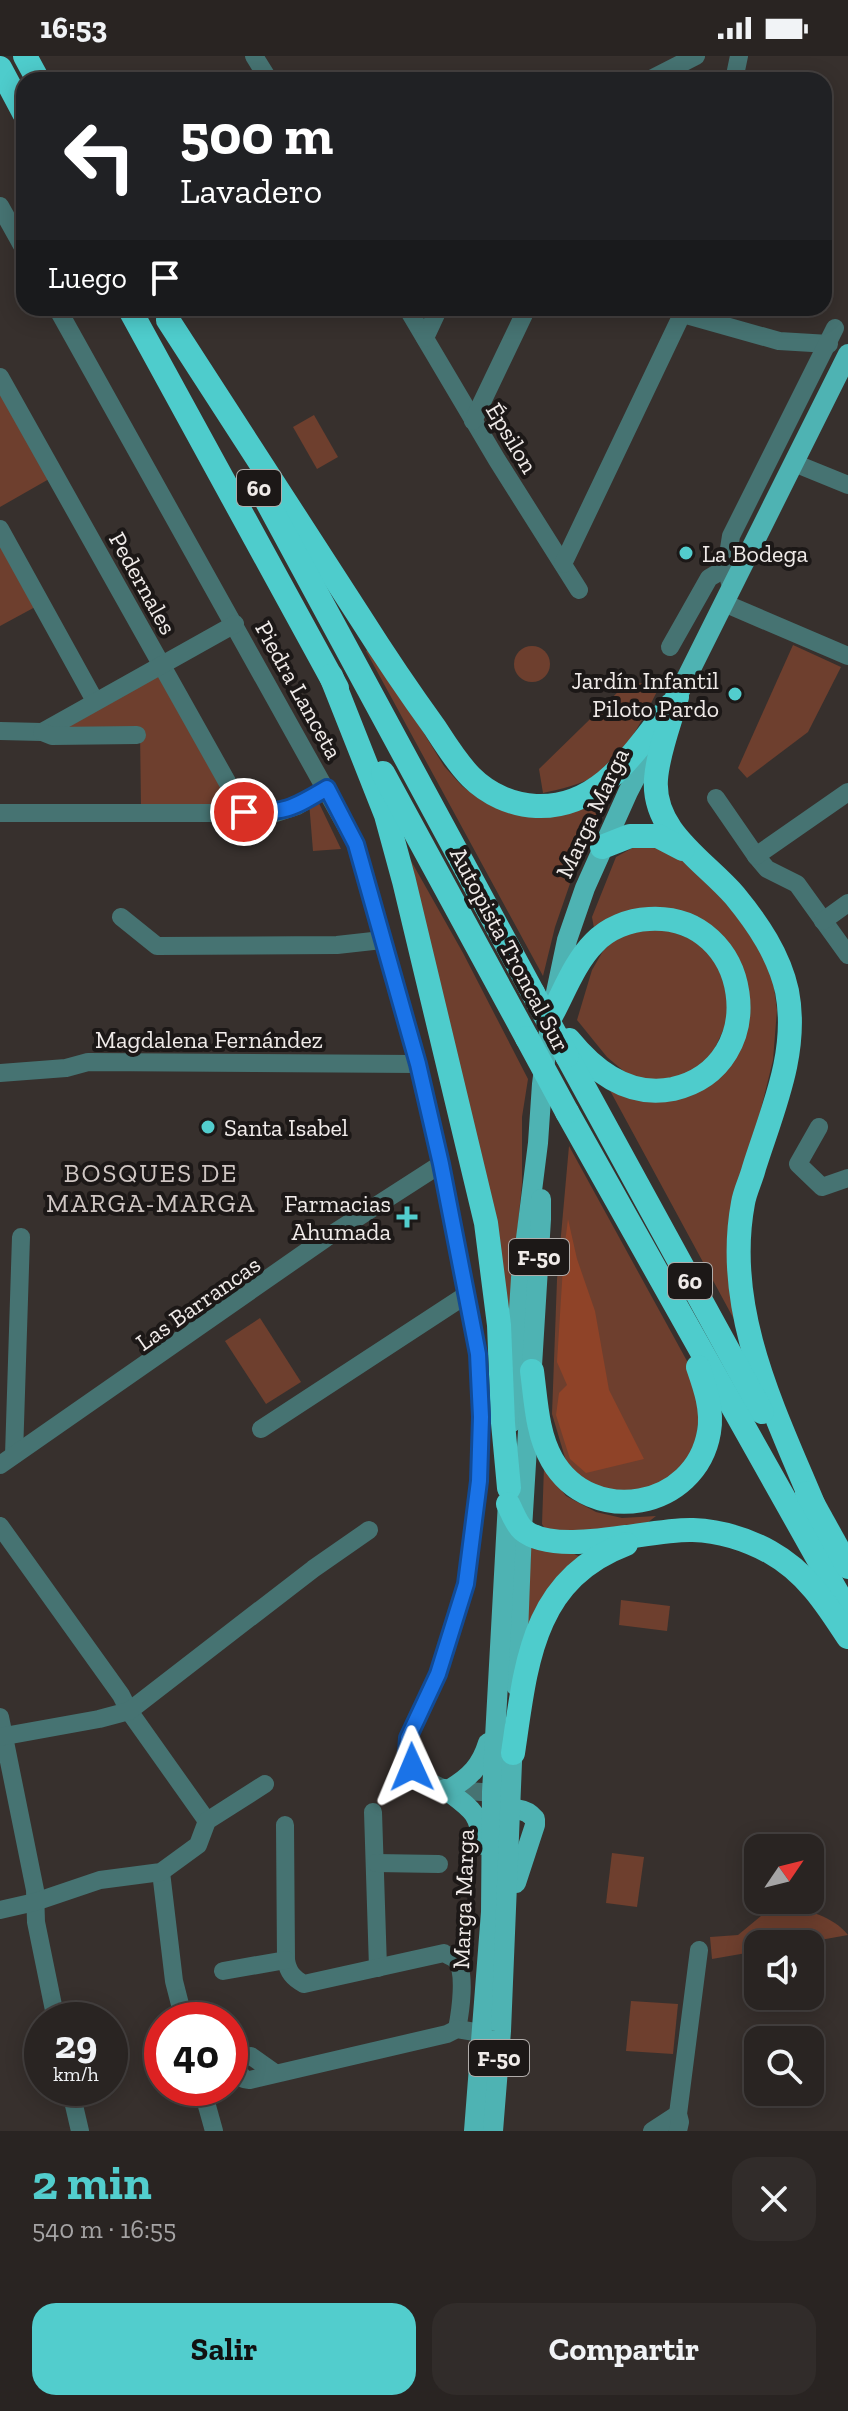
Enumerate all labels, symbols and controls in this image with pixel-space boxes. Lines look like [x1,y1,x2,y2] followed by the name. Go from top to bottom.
[40,10,107,46] text: 16:53
[180,101,333,168] text: 500 m
[48,104,152,208] icon: left
[180,169,322,212] text: Lavadero
[143,256,187,300] icon: arrive
[48,260,127,296] text: Luego
[480,398,544,479] street label: Épsilon
[237,470,281,506] road number: 60
[103,527,183,639] street label: Pedernales
[702,539,809,568] place label: La Bodega
[677,544,695,562] marker: La Bodega
[249,616,349,764] street label: Piedra Lanceta
[571,666,719,723] place label: Jardín Infantil Piloto Pardo
[726,685,744,703] marker: Jardín Infantil Piloto Pardo
[549,743,635,883] street label: Marga Marga
[210,778,278,846] pin
[222,790,266,834] icon: arrive
[444,842,576,1056] street label: Autopista Troncal Sur
[95,1025,323,1054] street label: Magdalena Fernández
[224,1113,348,1142] place label: Santa Isabel
[199,1118,217,1136] marker: Santa Isabel
[46,1157,256,1219] district label: BOSQUES DE MARGA-MARGA
[284,1189,391,1246] place label: Farmacias Ahumada
[398,1208,416,1226] marker: Farmacias Ahumada
[509,1239,569,1275] road number: F-50
[130,1249,266,1357] street label: Las Barrancas
[668,1263,712,1299] road number: 60
[370,1725,454,1809] position arrow
[446,1828,480,1970] street label: Marga Marga
[744,1834,824,1914] north arrow
[744,1834,824,2106] map controls
[744,1930,824,2010] button: sound
[144,2002,248,2106] speed limit sign: 40
[55,2020,97,2068] text: 29
[744,2026,824,2106] button: search
[469,2040,529,2076] road number: F-50
[53,2062,99,2086] text: km/h
[32,2154,152,2211] text: 2 min
[732,2157,816,2241] button: close
[32,2213,176,2245] text: 540 m · 16:55
[32,2303,416,2395] button: Salir
[432,2303,816,2395] button: Compartir

